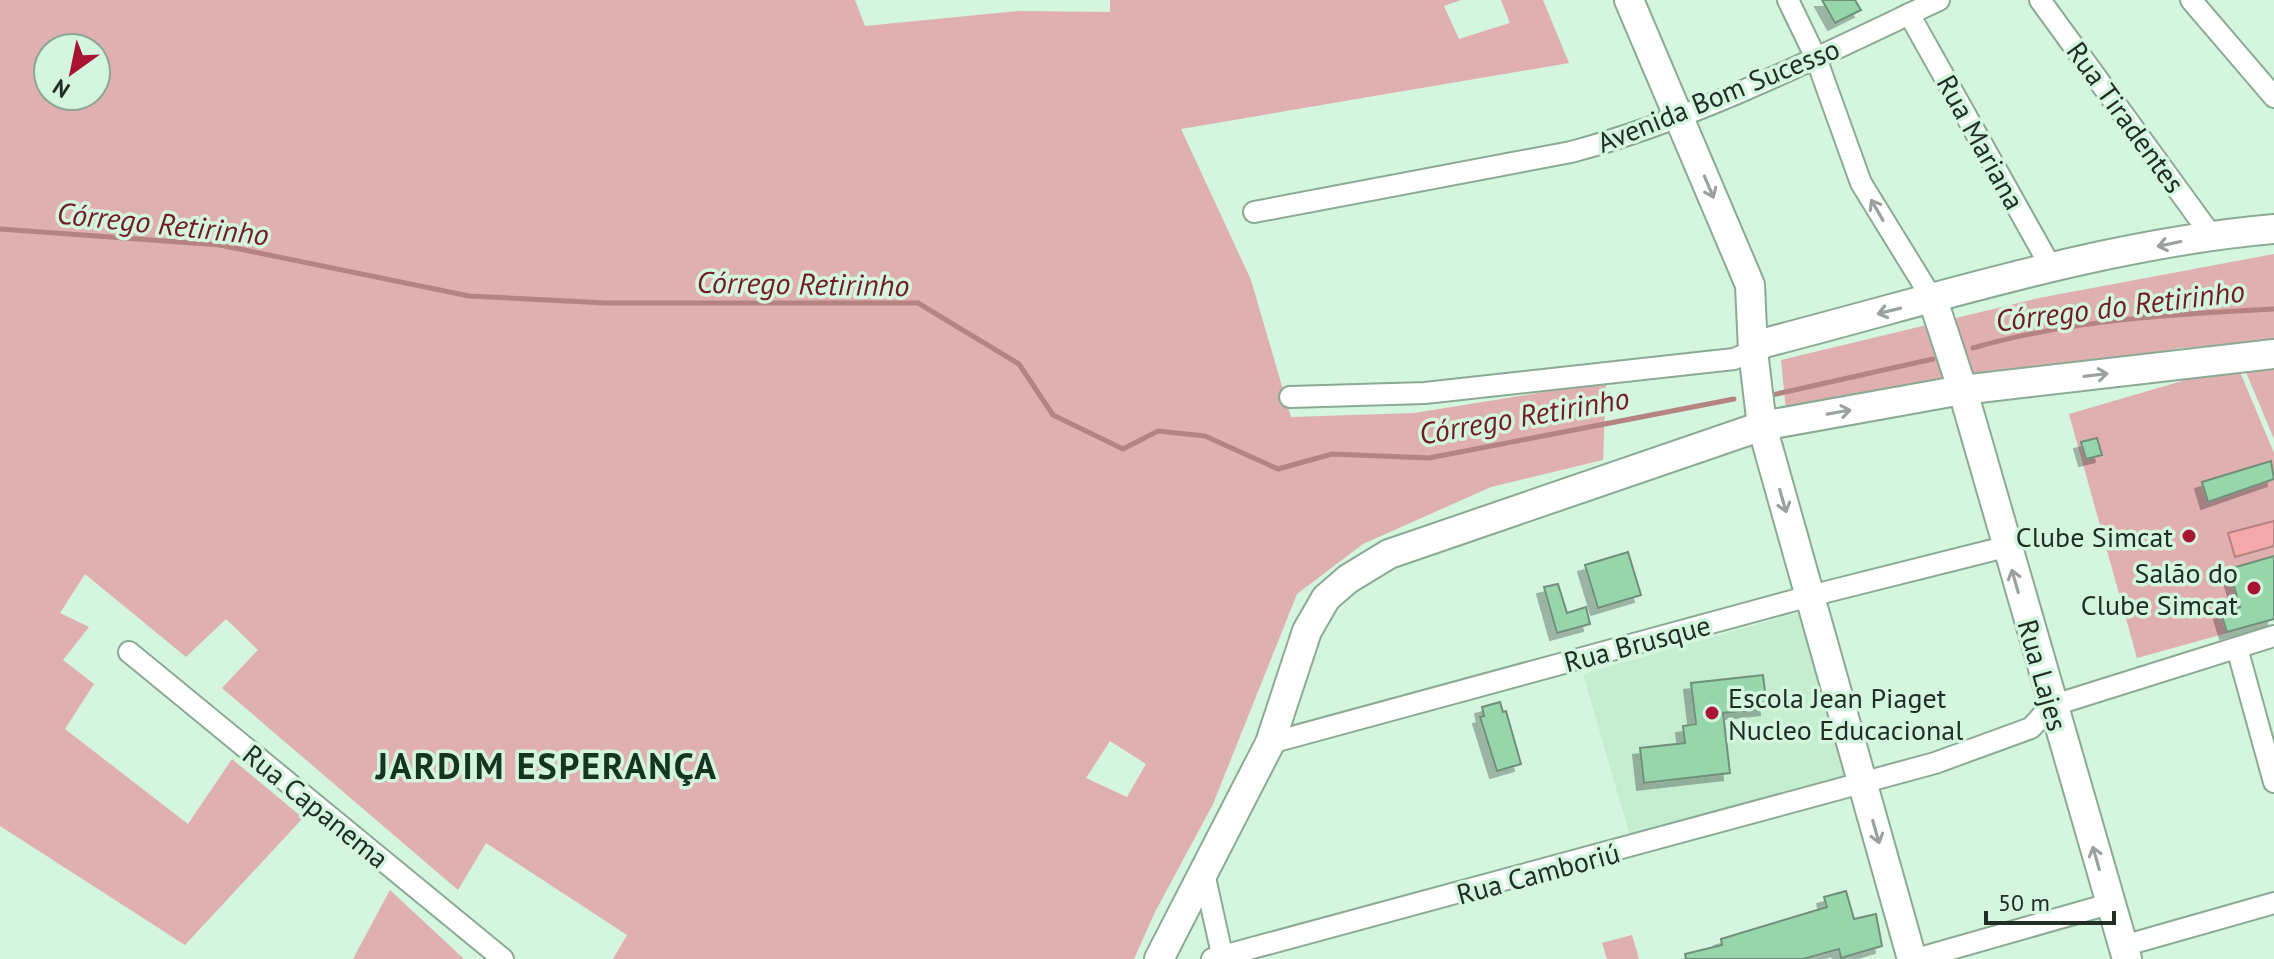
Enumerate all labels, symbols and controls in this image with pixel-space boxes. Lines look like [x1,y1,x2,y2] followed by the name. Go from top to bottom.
[1591,29,1845,161] street label: Avenida Bom Sucesso
[32,32,112,112] north arrow
[2059,34,2193,200] street label: Rua Tiradentes
[1929,68,2033,216] street label: Rua Mariana
[47,73,75,104] text: N
[1702,174,1717,199] one-way arrow
[55,192,271,254] water label: Córrego Retirinho
[1869,199,1885,222] one-way arrow
[2157,237,2183,252] one-way arrow
[696,262,910,304] water label: Córrego Retirinho
[1993,270,2247,340] water label: Córrego do Retirinho
[1877,304,1903,319] one-way arrow
[2082,367,2109,382] one-way arrow
[1416,377,1632,453] water label: Córrego Retirinho
[1826,404,1851,419] one-way arrow
[1777,487,1792,513] one-way arrow
[2016,518,2173,555] place label: Clube Simcat
[2180,527,2198,545] marker: Clube Simcat
[2081,554,2238,623] place label: Salão do Clube Simcat
[2007,569,2022,595] one-way arrow
[2245,579,2263,597] marker: Salão do Clube Simcat
[1560,606,1714,680] street label: Rua Brusque
[2009,615,2077,735] street label: Rua Lajes
[1728,679,1963,748] place label: Escola Jean Piaget Nucleo Educacional
[1703,704,1721,722] marker: Escola Jean Piaget Nucleo Educacional
[235,736,397,876] street label: Rua Capanema
[375,742,718,789] district label: JARDIM ESPERANÇA
[1869,819,1884,845] one-way arrow
[1452,833,1624,913] street label: Rua Camboriú
[2088,845,2103,871] one-way arrow
[1986,875,2114,925] scale bar
[1998,887,2050,918] text: 50 m

